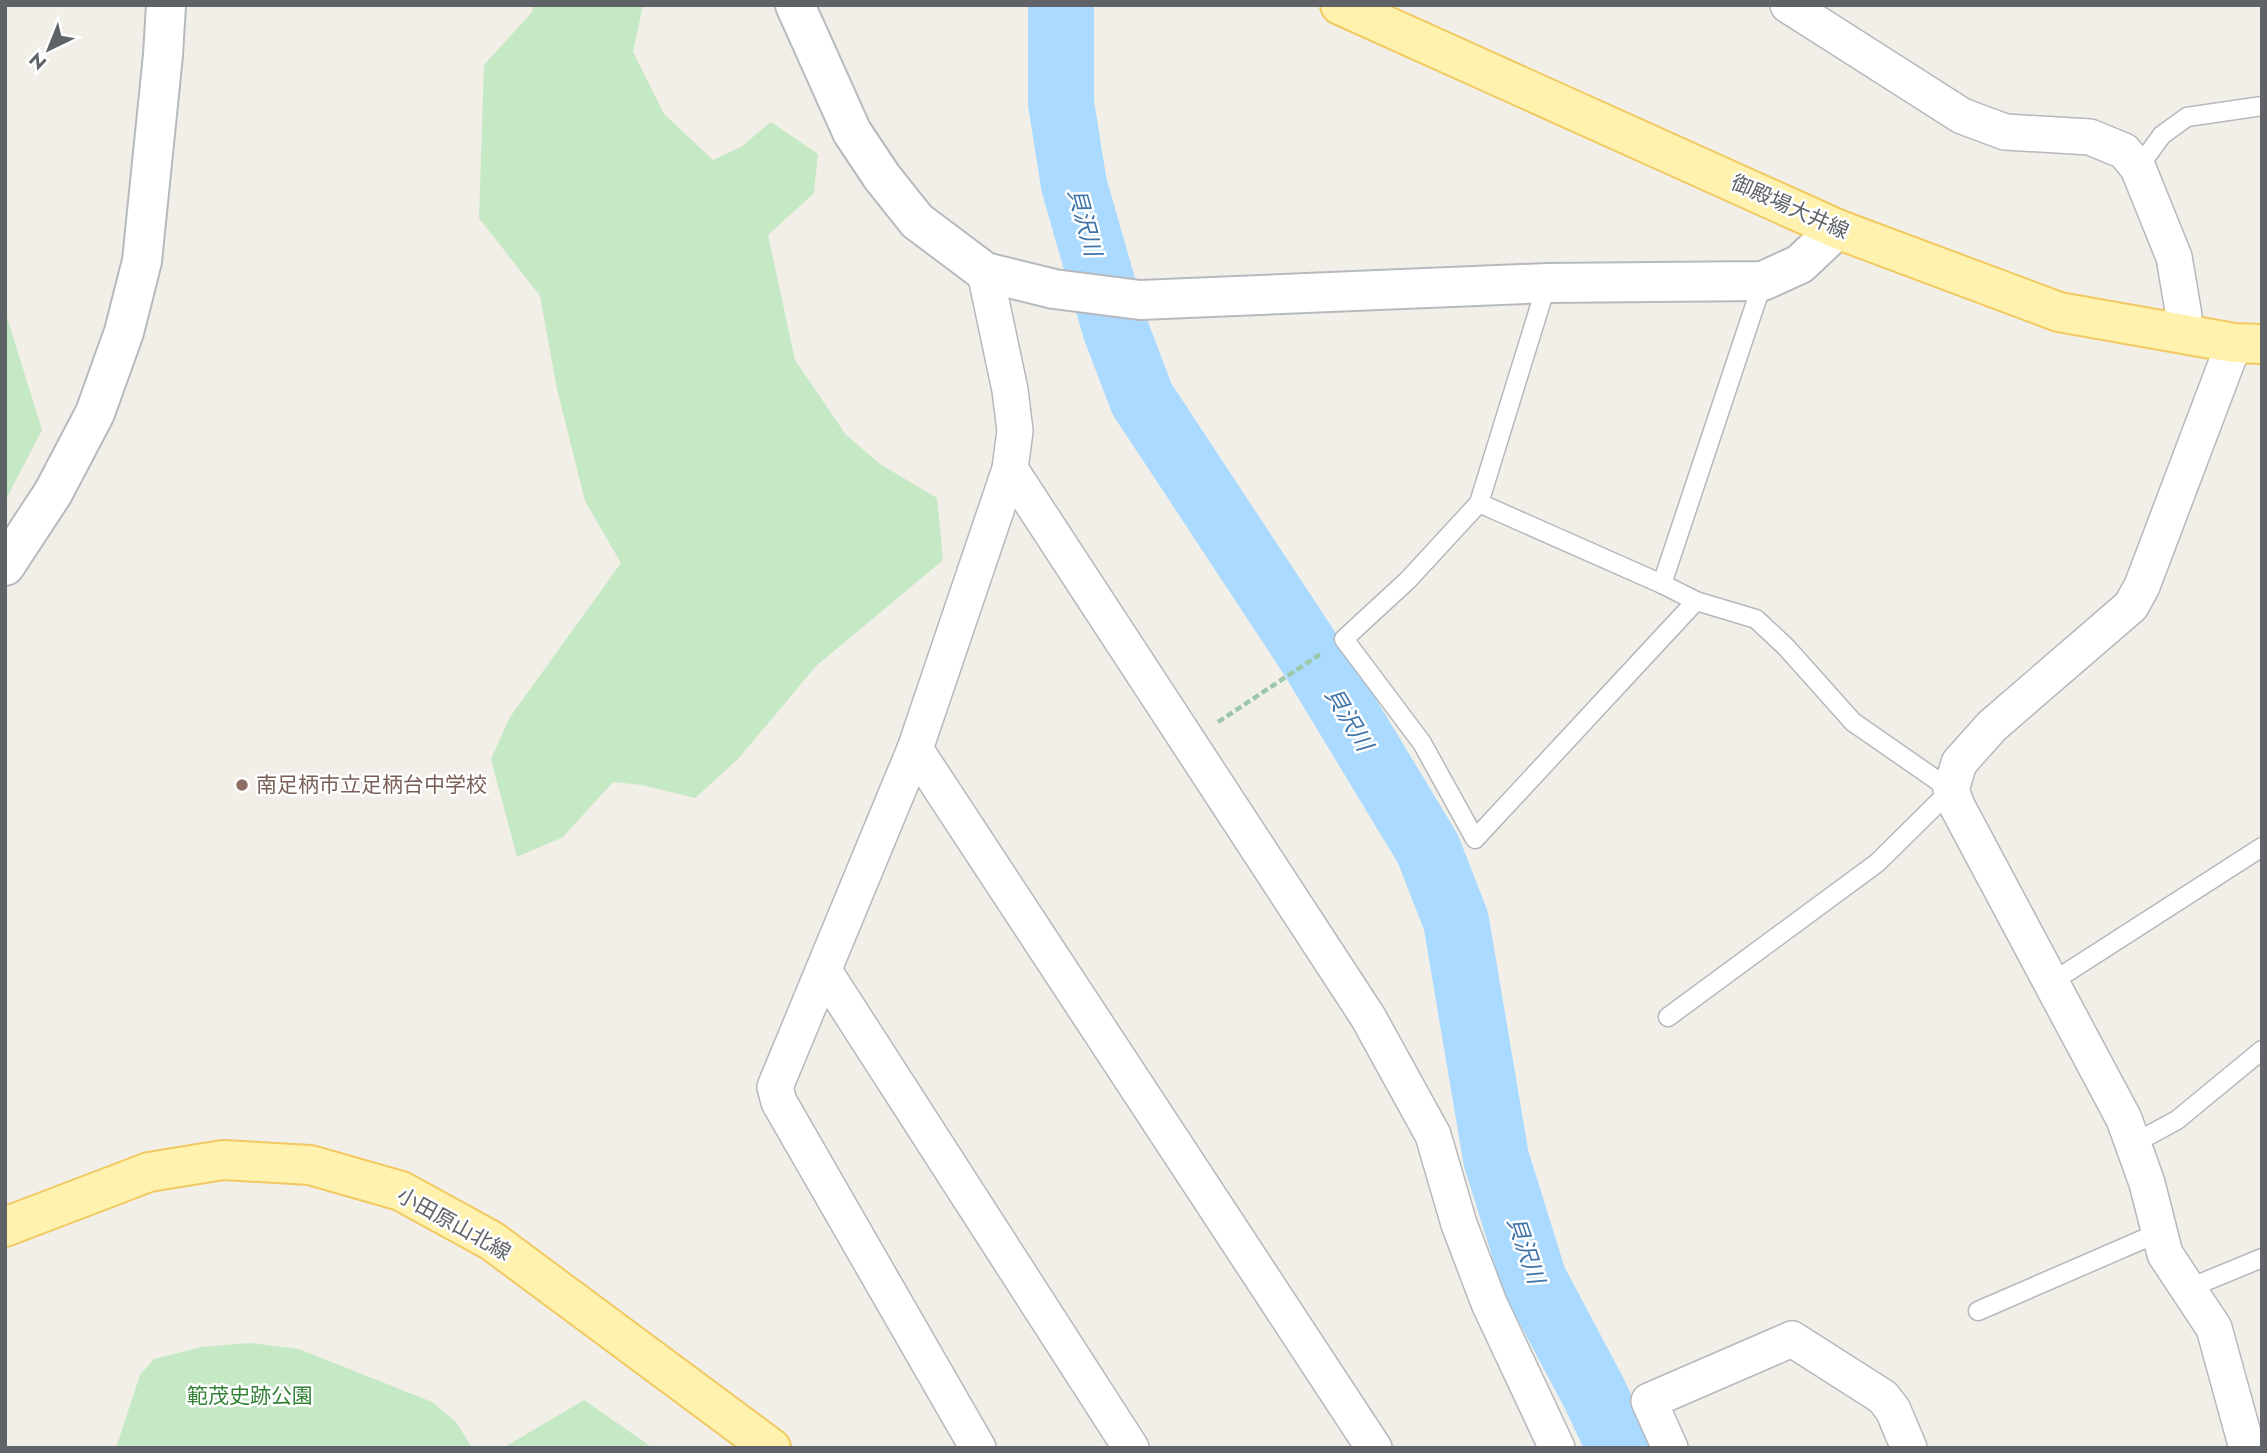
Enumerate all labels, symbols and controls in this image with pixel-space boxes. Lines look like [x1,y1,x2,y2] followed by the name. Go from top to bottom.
[14,14,84,84] north arrow
[23,46,52,76] text: N
[1726,168,1854,246] street label: 御殿場大井線
[1060,184,1111,263] water label: 貝沢川
[1317,681,1383,760] water label: 貝沢川
[256,770,487,800] place label: 南足柄市立足柄台中学校
[234,777,250,793] marker: 南足柄市立足柄台中学校
[392,1180,516,1268] street label: 小田原山北線
[1499,1212,1554,1291] water label: 貝沢川
[187,1381,313,1411] park label: 範茂史跡公園

